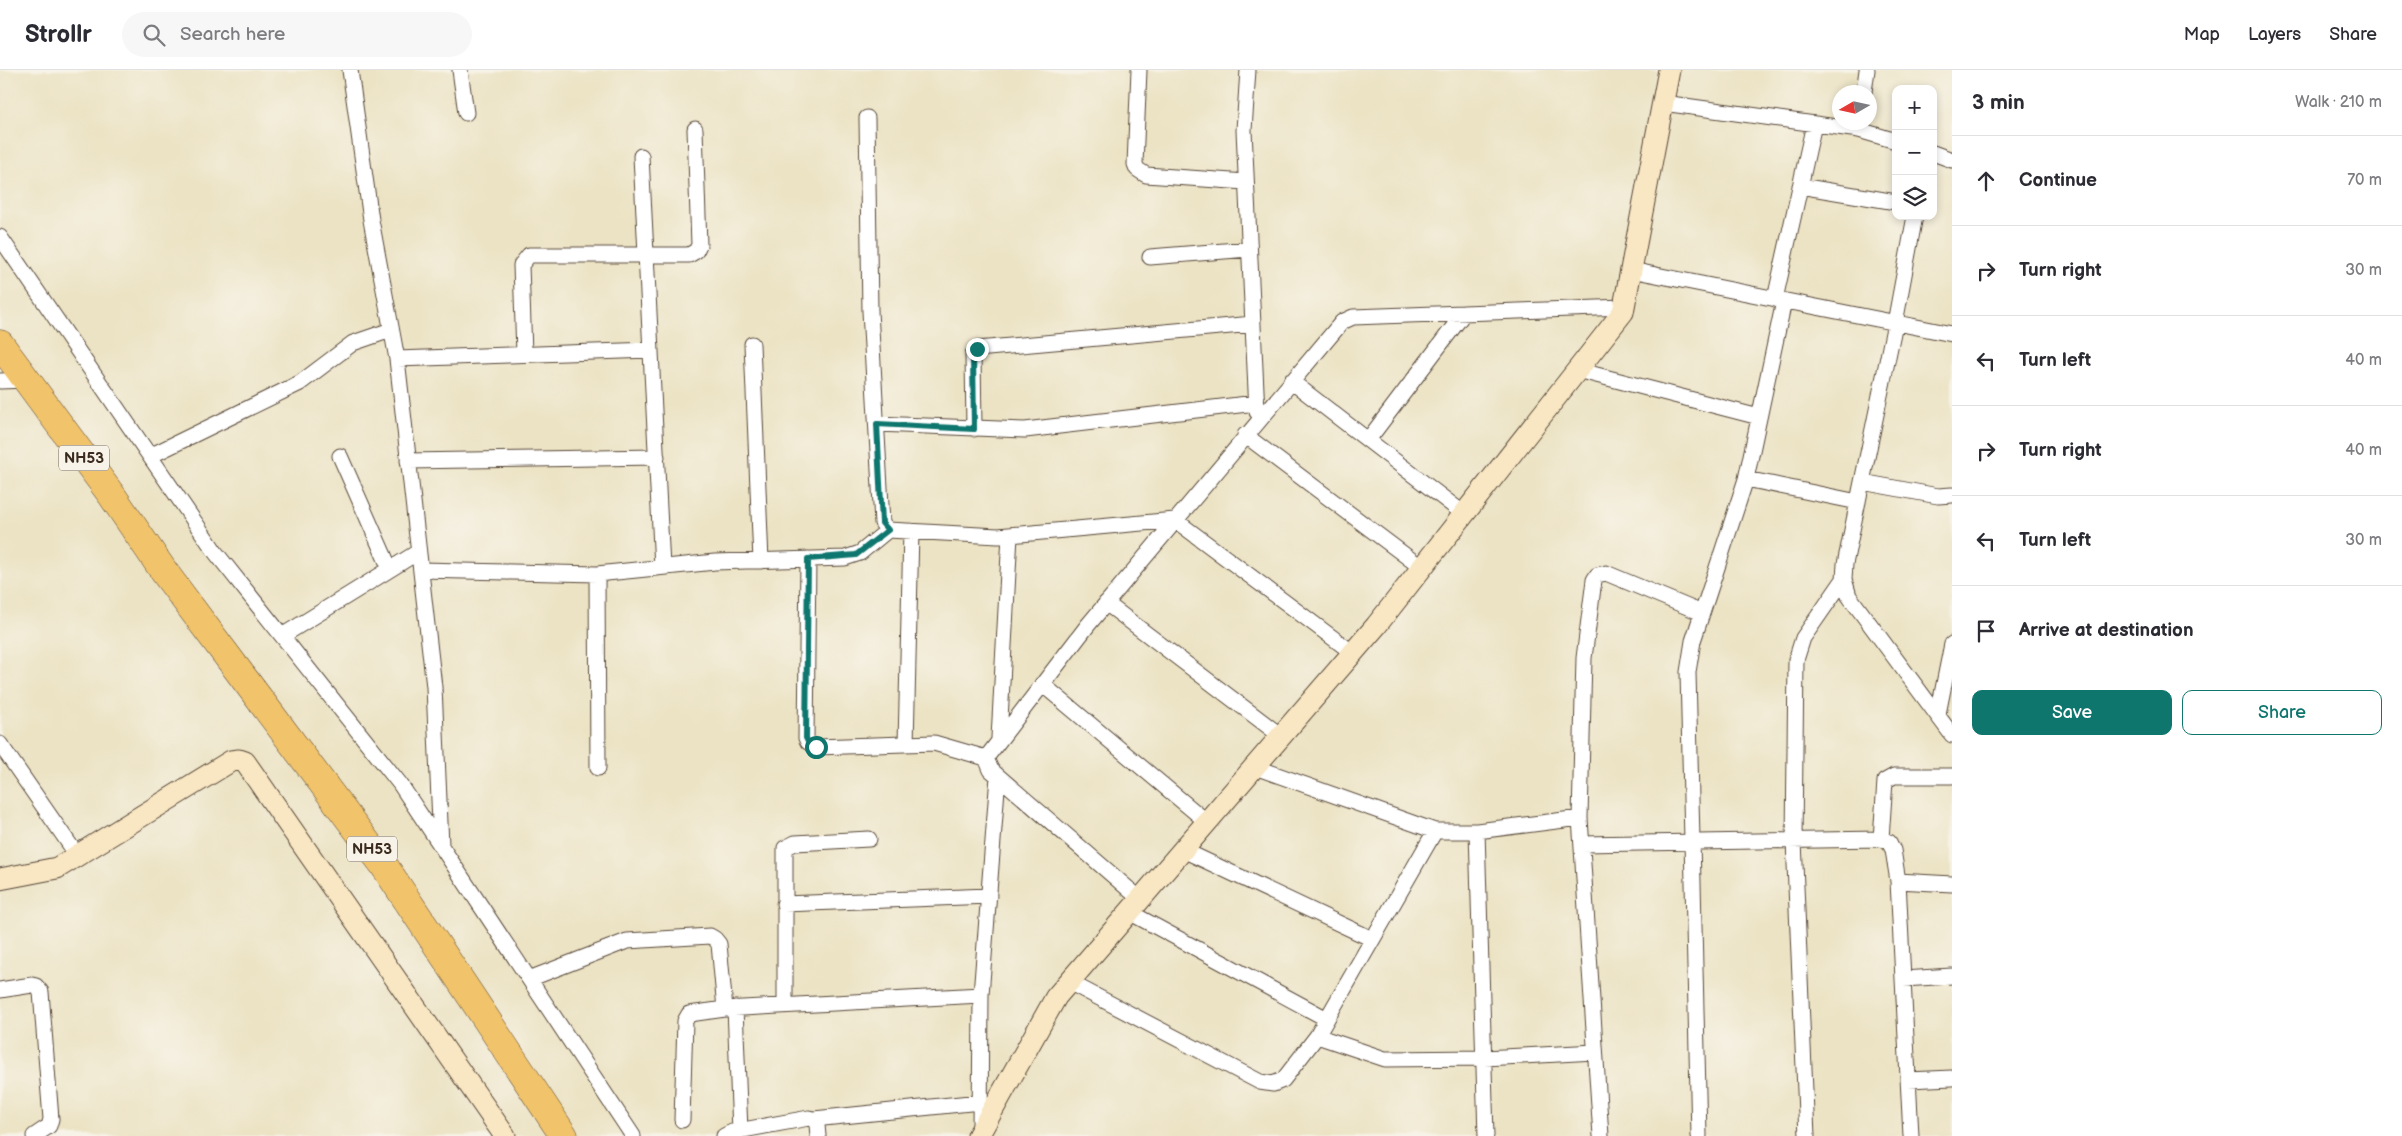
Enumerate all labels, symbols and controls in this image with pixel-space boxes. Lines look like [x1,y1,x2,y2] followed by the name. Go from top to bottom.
[122,12,472,57] search box
[25,20,92,49] text: Strollr
[140,21,168,49] icon: search
[180,23,285,46] text: Search here
[2184,24,2220,45] text: Map
[2248,24,2301,45] text: Layers
[2329,24,2377,45] text: Share
[1832,85,1877,130] north arrow
[1892,85,1937,220] map controls
[1892,85,1937,130] button: +
[1972,90,2025,115] text: 3 min
[2295,93,2382,112] text: Walk · 210 m
[1892,130,1937,175] button: −
[1972,167,2000,195] icon: ahead
[2019,169,2097,192] text: Continue
[2347,171,2382,190] text: 70 m
[1892,175,1937,220] button: layers
[1972,257,2000,285] icon: right
[2019,259,2102,282] text: Turn right
[2345,261,2382,280] text: 30 m
[966,338,989,361] route end
[1972,347,2000,375] icon: left
[2019,349,2091,372] text: Turn left
[2345,351,2382,370] text: 40 m
[1972,437,2000,465] icon: right
[2019,439,2102,462] text: Turn right
[2345,441,2382,460] text: 40 m
[59,446,109,470] road number: NH53
[1972,527,2000,555] icon: left
[2019,529,2091,552] text: Turn left
[2345,531,2382,550] text: 30 m
[1972,617,2000,645] icon: arrive
[2019,619,2194,642] text: Arrive at destination
[1972,690,2172,735] button: Save
[2182,690,2382,735] button: Share
[805,736,828,759] route start
[347,836,397,862] road number: NH53

